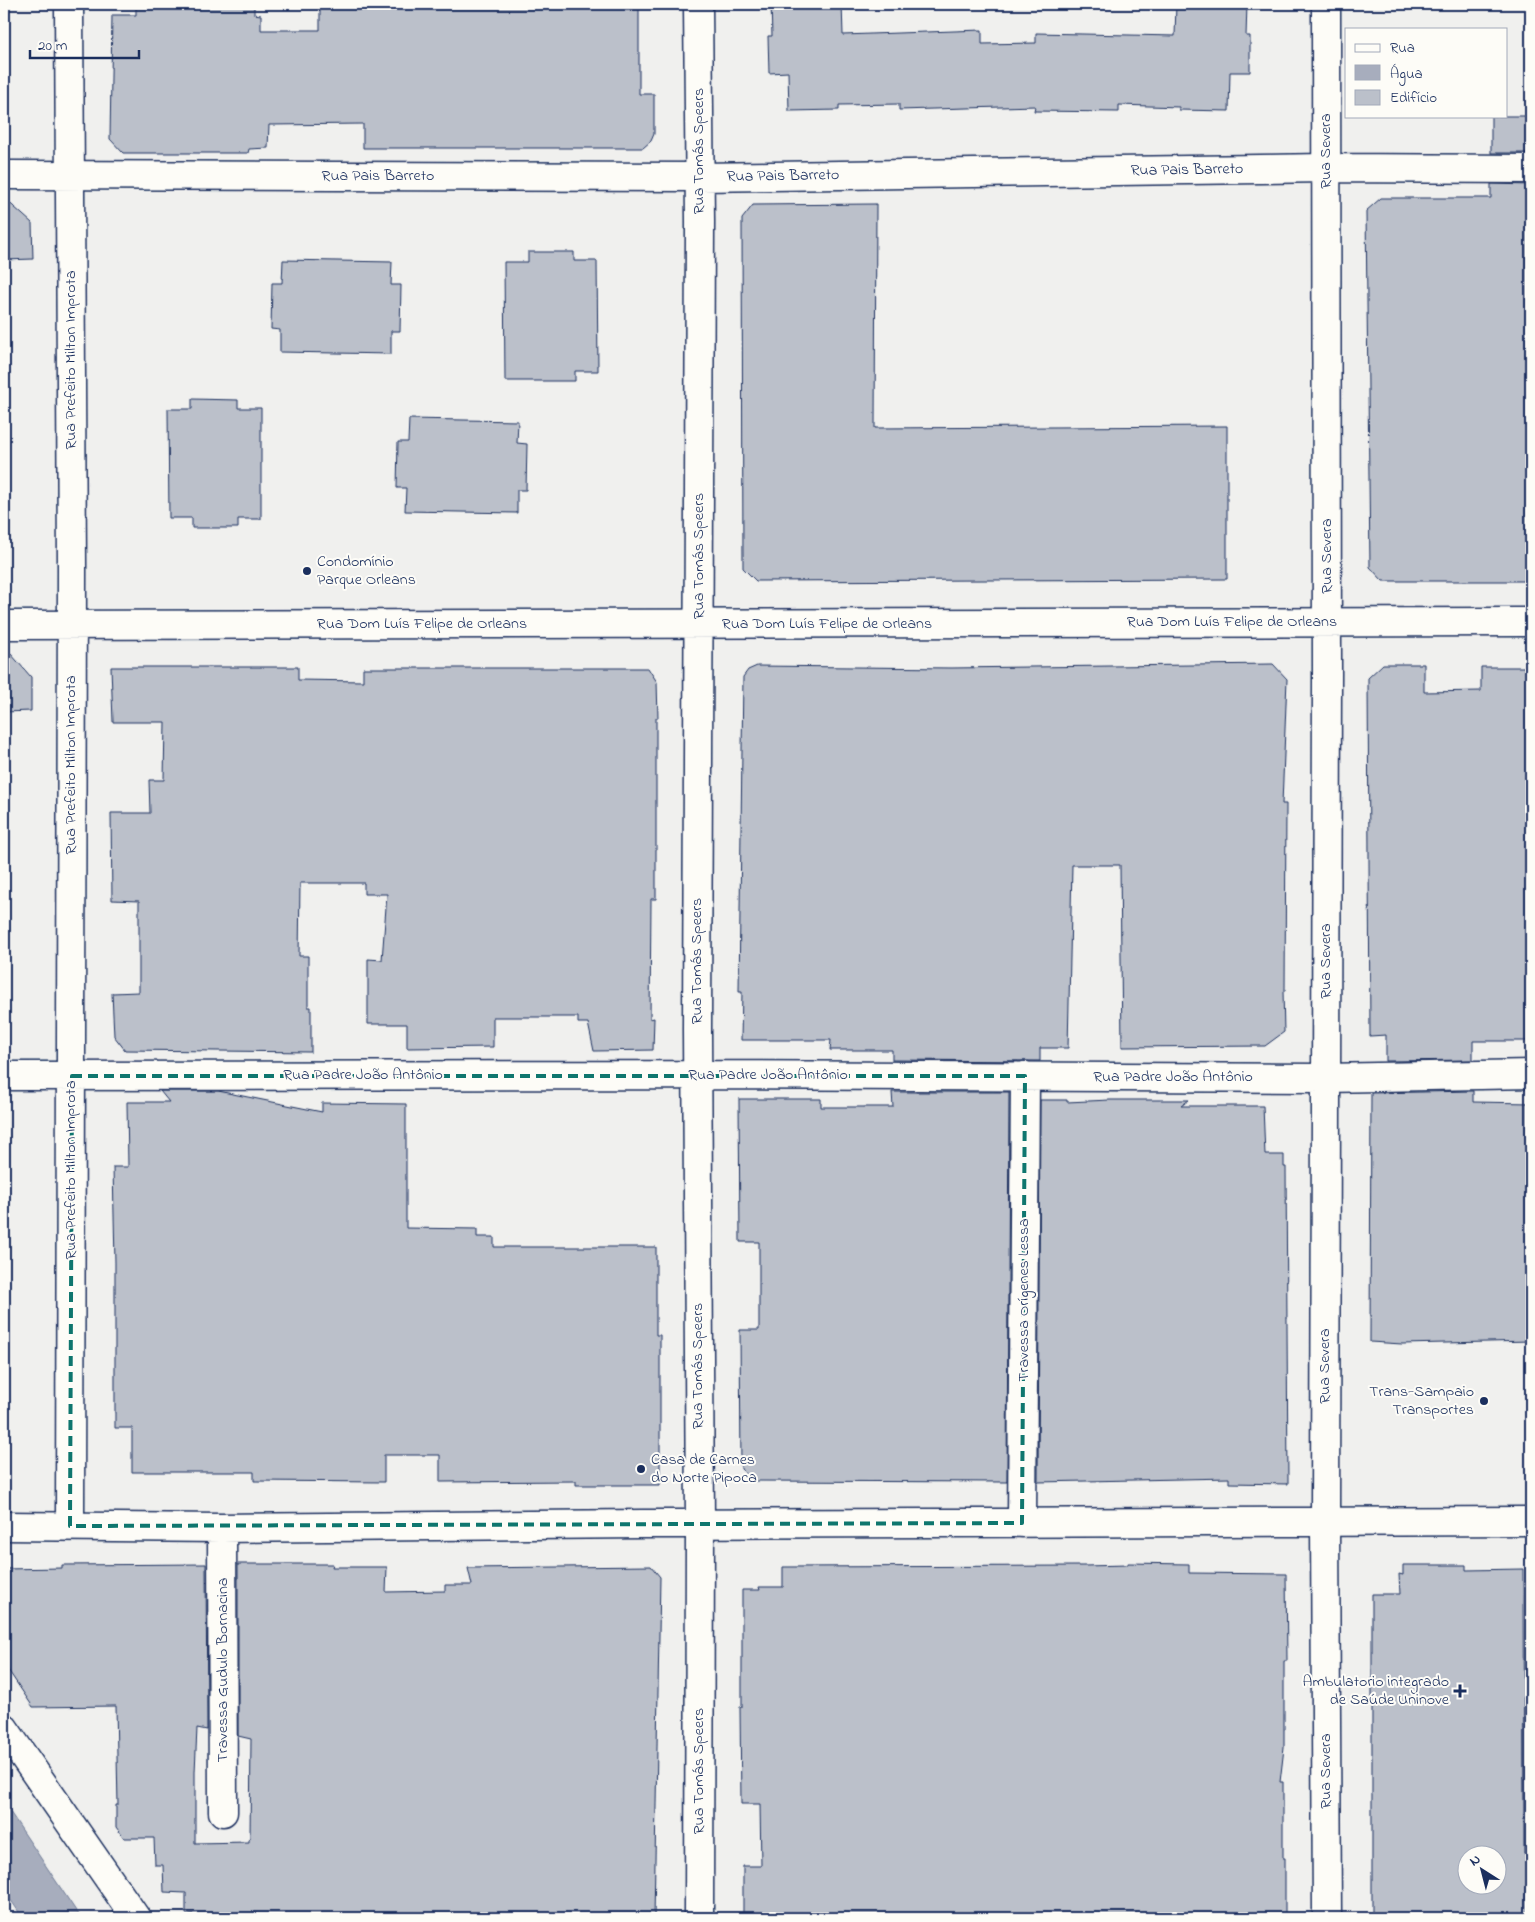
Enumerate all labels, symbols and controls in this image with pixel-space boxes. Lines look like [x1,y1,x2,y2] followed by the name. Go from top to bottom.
[30,28,139,60] scale bar
[1345,28,1508,118] legend
[38,35,68,57] text: 20 m
[1390,37,1415,59] text: Rua
[1390,63,1423,86] text: Água
[1390,87,1437,109] text: Edifício
[687,88,711,214] street label: Rua Tomás Speers
[1314,113,1338,189] street label: Rua Severa
[1130,157,1244,183] street label: Rua Pais Barreto
[726,163,840,189] street label: Rua Pais Barreto
[322,164,434,188] street label: Rua Pais Barreto
[59,270,83,450] street label: Rua Prefeito Milton Improta
[687,493,711,619] street label: Rua Tomás Speers
[1315,518,1339,594] street label: Rua Severa
[317,550,416,592] place label: Condomínio Parque Orleans
[301,565,313,577] marker: Condomínio Parque Orleans
[1127,610,1337,634] street label: Rua Dom Luís Felipe de Orleans
[317,612,527,636] street label: Rua Dom Luís Felipe de Orleans
[722,612,932,636] street label: Rua Dom Luís Felipe de Orleans
[59,675,83,855] street label: Rua Prefeito Milton Improta
[685,898,709,1024] street label: Rua Tomás Speers
[1314,923,1338,999] street label: Rua Severa
[283,1063,443,1087] street label: Rua Padre João Antônio
[688,1063,848,1087] street label: Rua Padre João Antônio
[1093,1065,1253,1089] street label: Rua Padre João Antônio
[59,1080,83,1260] street label: Rua Prefeito Milton Improta
[1012,1218,1036,1382] street label: Travessa Orígenes Lessa
[686,1303,710,1429] street label: Rua Tomás Speers
[1313,1328,1337,1404] street label: Rua Severa
[1369,1380,1474,1422] place label: Trans-Sampaio Transportes
[1478,1395,1490,1407] marker: Trans-Sampaio Transportes
[651,1448,757,1490] place label: Casa de Carnes do Norte Pipoca
[635,1463,647,1475] marker: Casa de Carnes do Norte Pipoca
[211,1578,235,1762] street label: Travessa Gudulo Bornacina
[1303,1670,1450,1712] place label: Ambulatorio integrado de Saúde Uninove
[1453,1684,1467,1698] marker: Ambulatorio integrado de Saúde Uninove
[687,1708,711,1834] street label: Rua Tomás Speers
[1314,1733,1338,1809] street label: Rua Severa
[1458,1844,1508,1894] north arrow
[1465,1849,1485,1872] text: N

